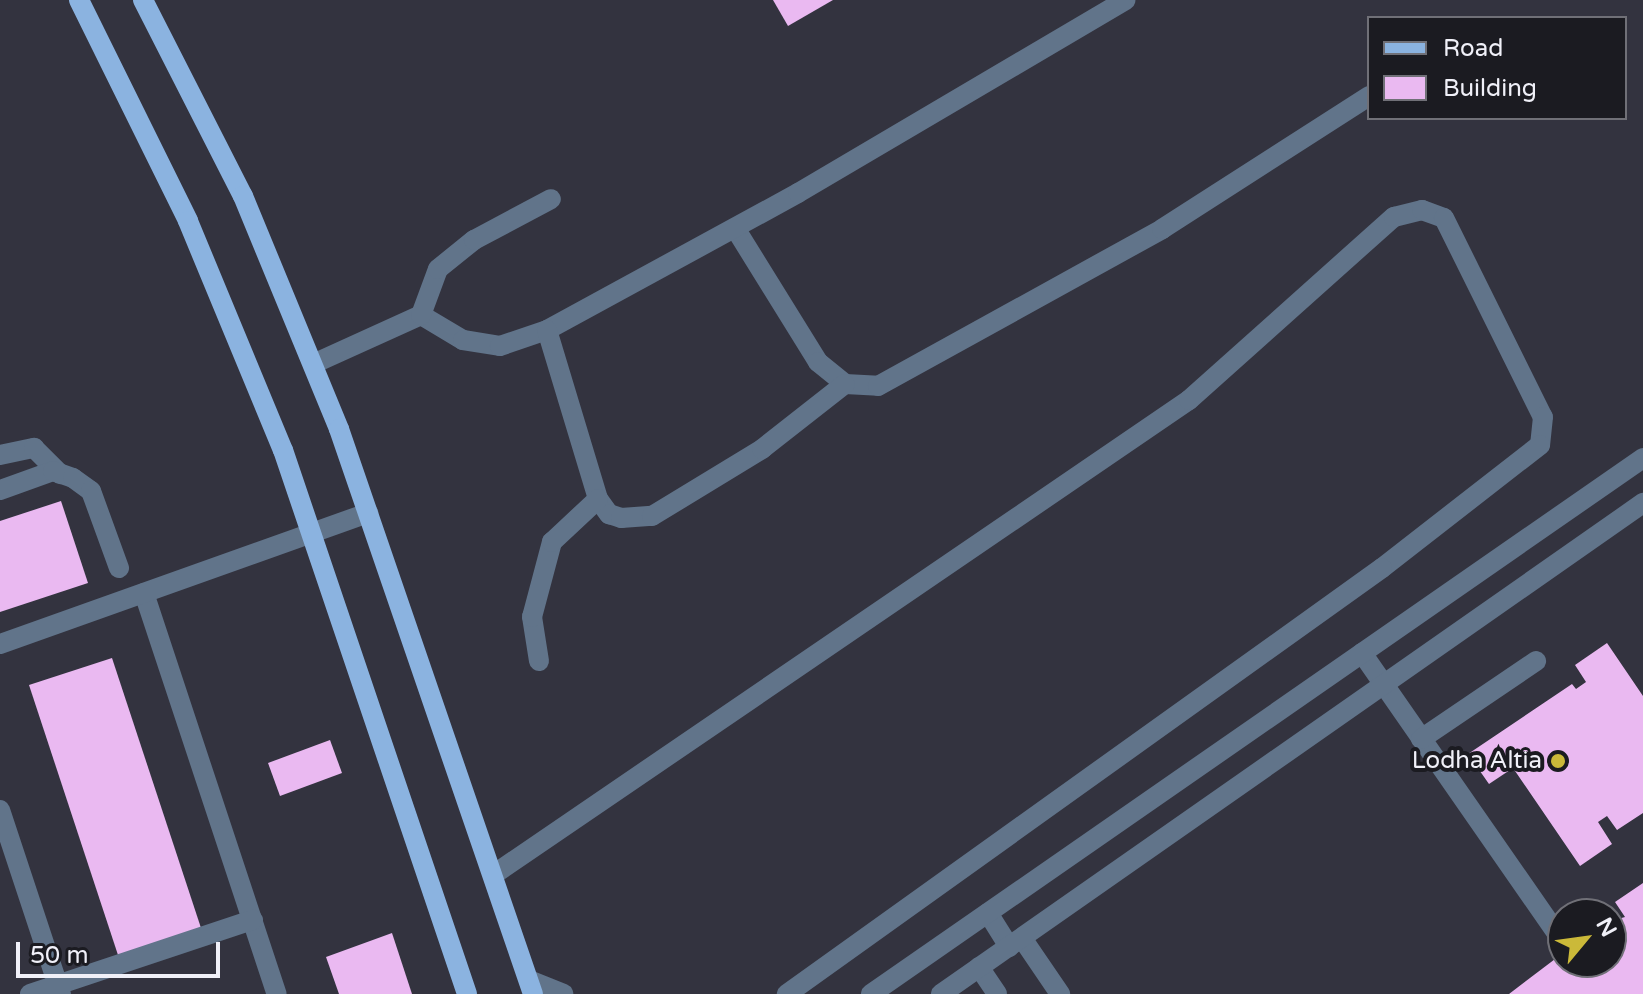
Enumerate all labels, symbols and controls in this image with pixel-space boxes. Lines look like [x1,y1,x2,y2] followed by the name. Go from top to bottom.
[1367,16,1627,120] legend
[1443,34,1503,63] text: Road
[1443,74,1537,103] text: Building
[1412,747,1542,775] place label: Lodha Altia
[1549,752,1567,770] marker: Lodha Altia
[1547,898,1627,978] north arrow
[1591,913,1622,941] text: N
[20,926,224,976] scale bar
[30,941,88,970] text: 50 m

